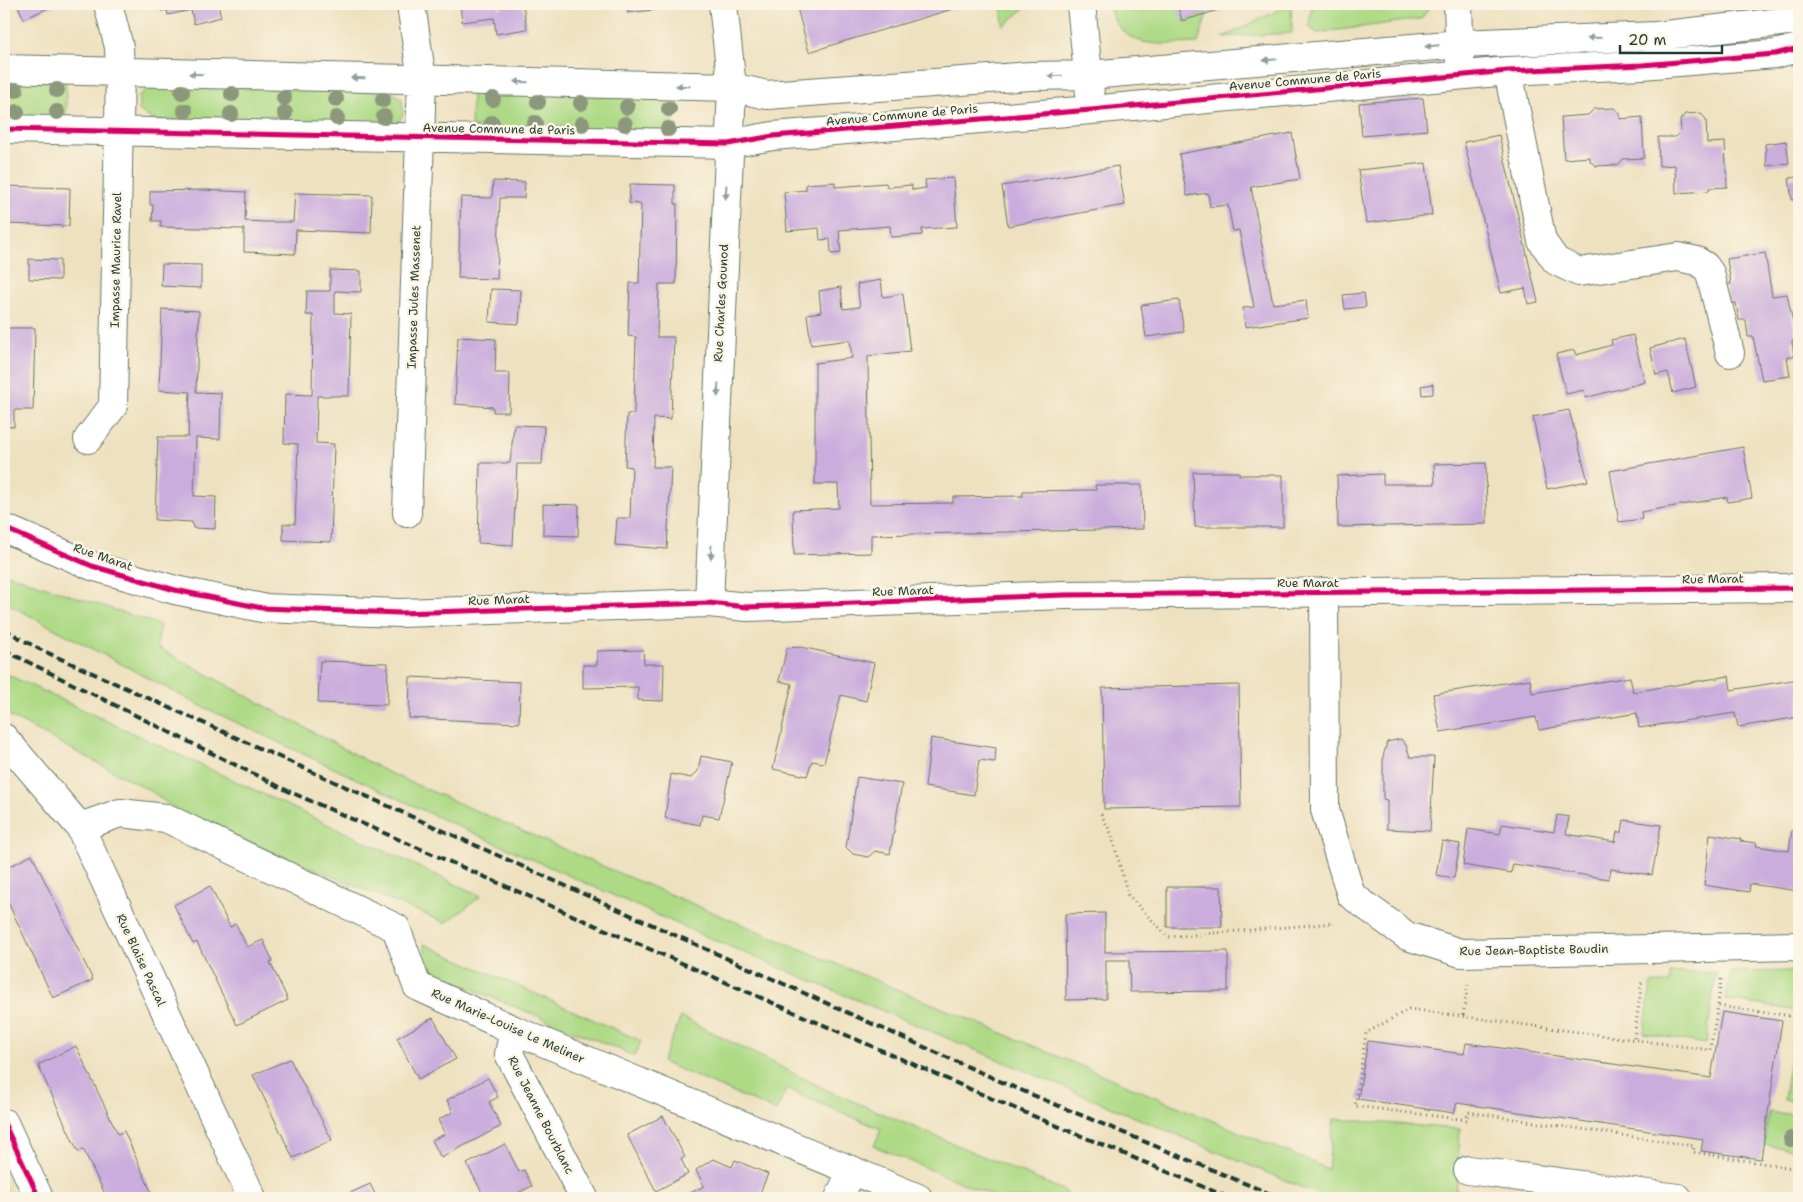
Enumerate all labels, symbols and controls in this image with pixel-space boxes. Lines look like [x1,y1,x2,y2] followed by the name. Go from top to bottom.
[1620,22,1723,54] scale bar
[1628,30,1667,50] text: 20 m
[1586,35,1602,43] one-way arrow
[1423,43,1439,51] one-way arrow
[1262,56,1278,64] one-way arrow
[1228,65,1382,95] street label: Avenue Commune de Paris
[187,70,203,78] one-way arrow
[1047,72,1063,80] one-way arrow
[350,74,366,82] one-way arrow
[512,78,528,86] one-way arrow
[675,82,691,90] one-way arrow
[825,100,979,130] street label: Avenue Commune de Paris
[422,120,576,138] street label: Avenue Commune de Paris
[722,185,730,201] one-way arrow
[107,192,125,328] street label: Impasse Maurice Ravel
[403,225,425,369] street label: Impasse Jules Massenet
[710,243,732,363] street label: Rue Charles Gounod
[713,382,721,398] one-way arrow
[71,539,135,575] street label: Rue Marat
[706,544,714,560] one-way arrow
[1682,570,1744,588] street label: Rue Marat
[1277,575,1339,591] street label: Rue Marat
[872,582,934,600] street label: Rue Marat
[468,591,530,609] street label: Rue Marat
[113,911,170,1009] street label: Rue Blaise Pascal
[1459,941,1609,959] street label: Rue Jean-Baptiste Baudin
[429,985,588,1067] street label: Rue Marie-Louise Le Meliner
[504,1053,578,1177] street label: Rue Jeanne Bourblanc

